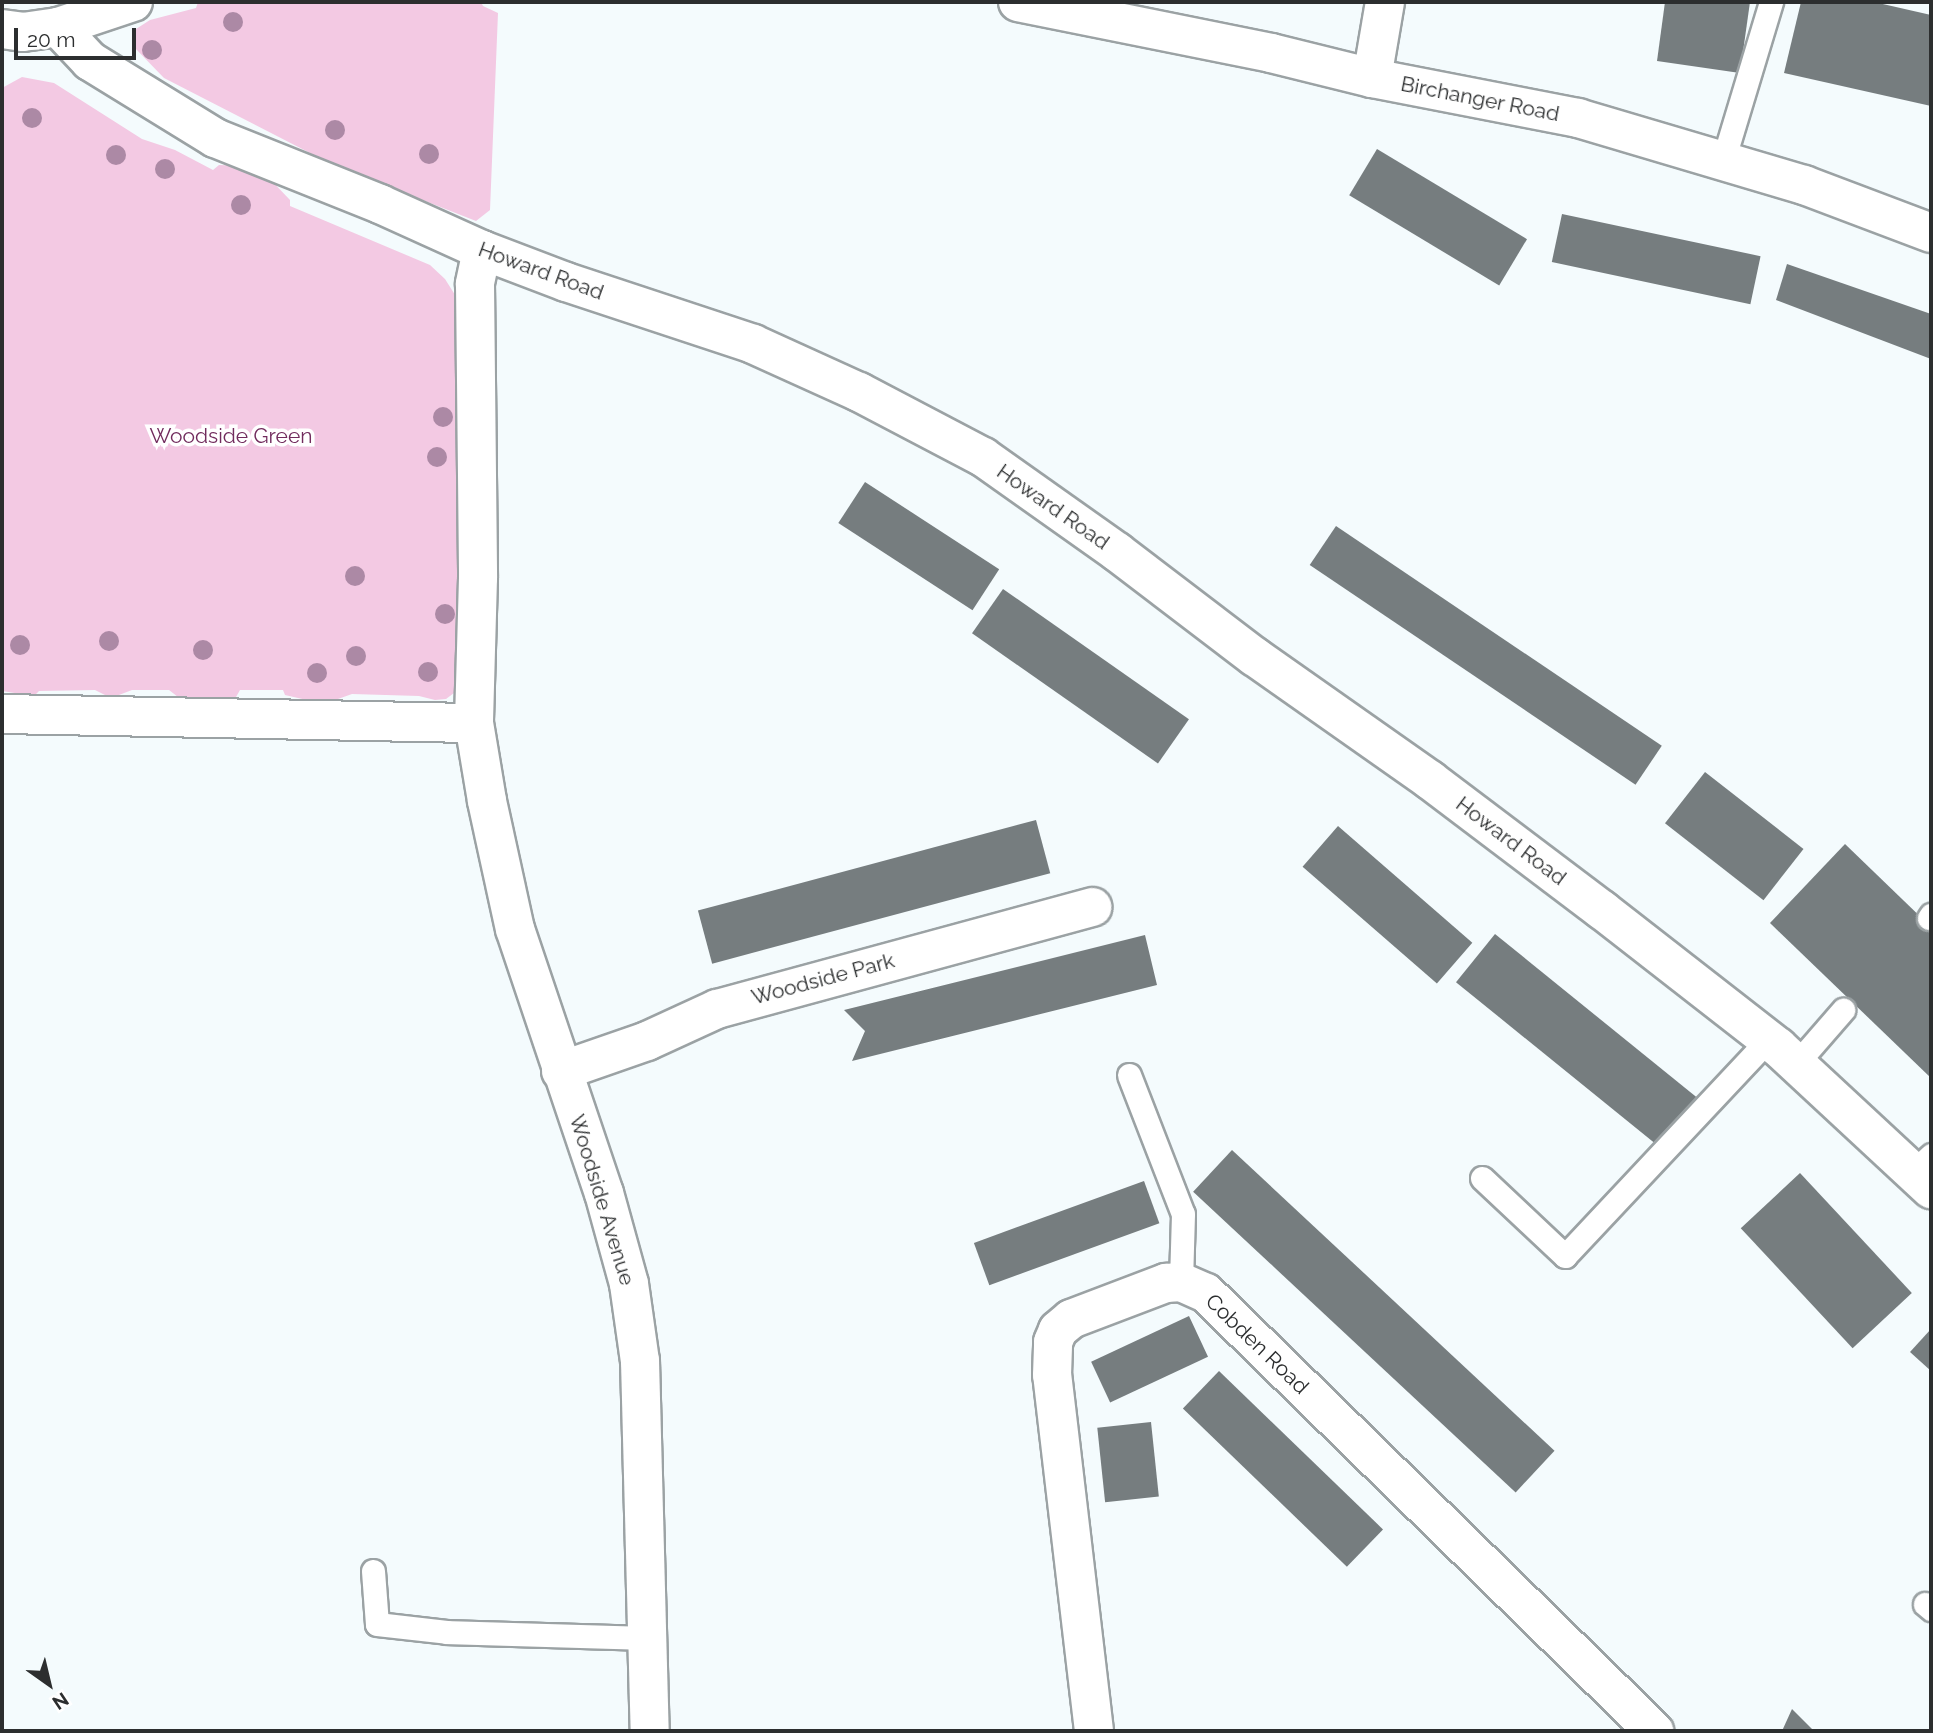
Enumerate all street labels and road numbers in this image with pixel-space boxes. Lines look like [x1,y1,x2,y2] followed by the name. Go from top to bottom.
[1398,71,1562,127] street label: Birchanger Road
[475,237,607,305] street label: Howard Road
[992,459,1114,555] street label: Howard Road
[1451,791,1571,891] street label: Howard Road
[749,948,897,1010] street label: Woodside Park
[564,1111,640,1289] street label: Woodside Avenue
[1200,1289,1314,1399] street label: Cobden Road

